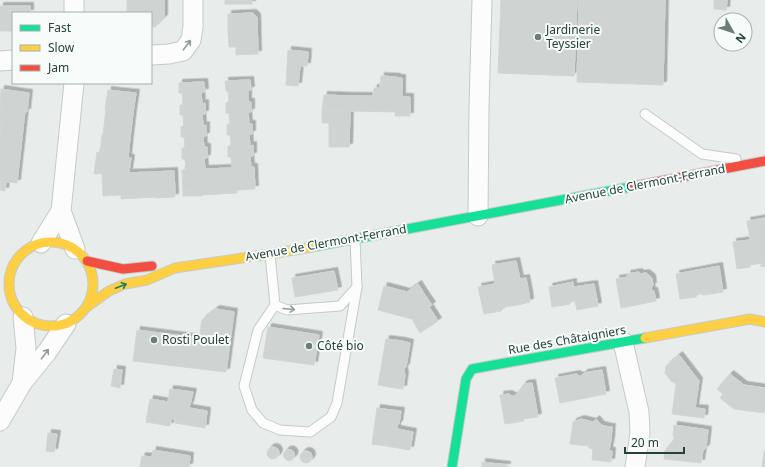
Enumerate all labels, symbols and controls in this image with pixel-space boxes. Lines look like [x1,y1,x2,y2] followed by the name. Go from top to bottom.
[12,12,152,84] legend
[713,12,753,52] north arrow
[48,19,72,36] text: Fast
[545,21,600,52] place label: Jardinerie Teyssier
[733,30,750,47] text: N
[533,32,543,42] marker: Jardinerie Teyssier
[48,39,75,56] text: Slow
[183,40,191,51] one-way arrow
[47,59,69,76] text: Jam
[563,160,727,207] street label: Avenue de Clermont-Ferrand
[244,220,408,265] street label: Avenue de Clermont-Ferrand
[115,282,127,290] one-way arrow
[282,306,295,313] one-way arrow
[507,321,627,358] street label: Rue des Châtaigniers
[162,331,230,348] place label: Rosti Poulet
[149,335,159,345] marker: Rosti Poulet
[317,337,364,354] place label: Côté bio
[304,341,314,351] marker: Côté bio
[40,349,49,360] one-way arrow
[625,429,684,455] scale bar
[631,434,659,451] text: 20 m

